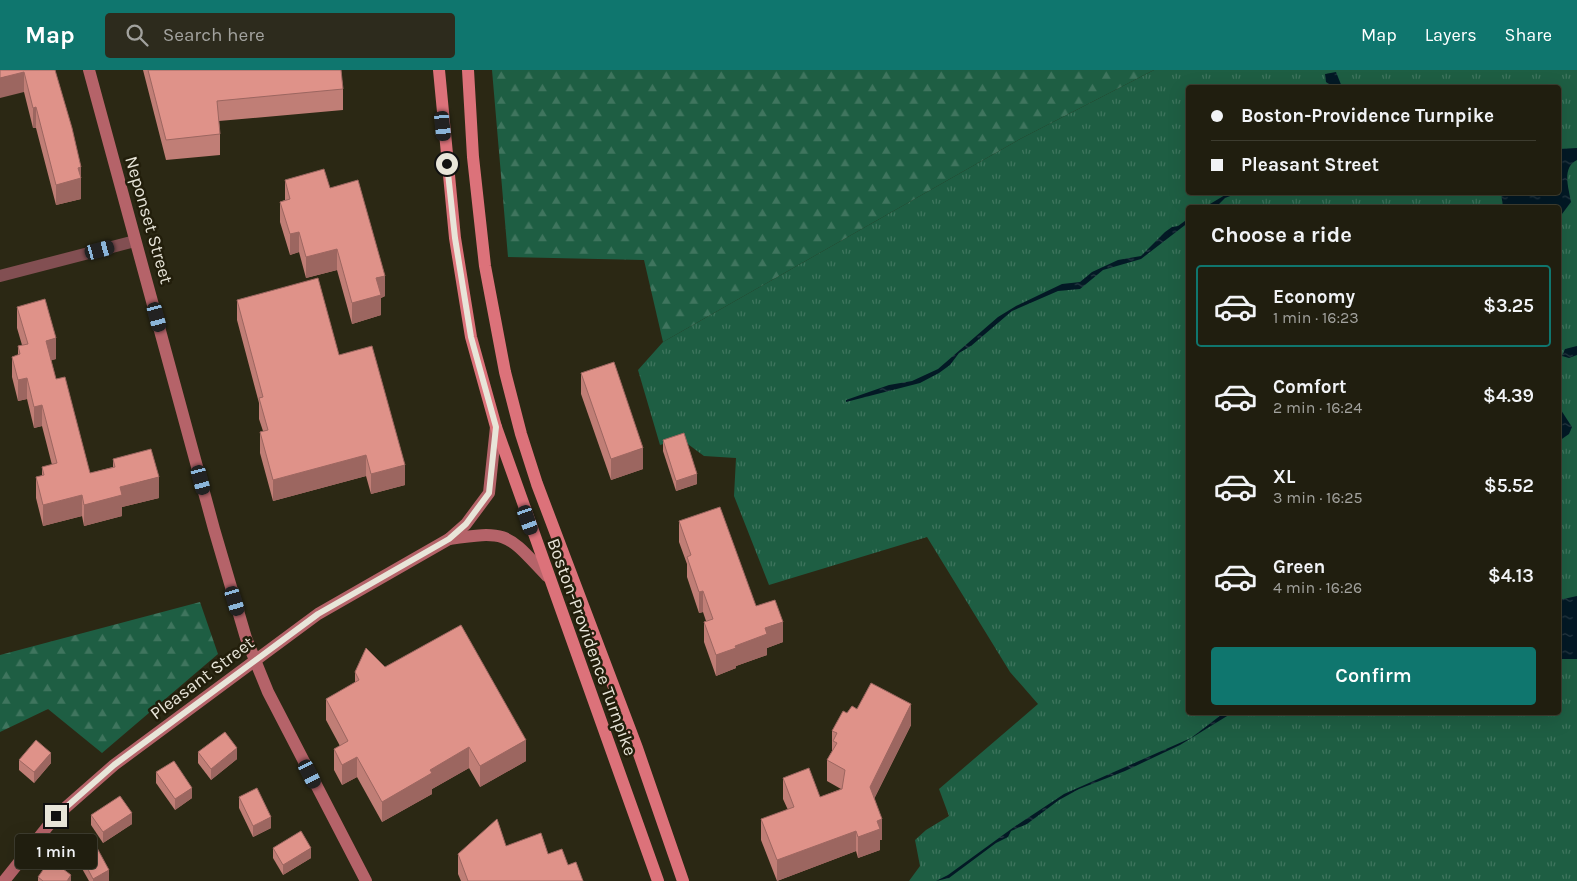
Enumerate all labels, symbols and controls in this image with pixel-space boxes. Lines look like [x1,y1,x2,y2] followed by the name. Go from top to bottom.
[105,13,455,58] search box
[25,21,75,49] text: Map
[123,21,151,49] icon: search
[163,24,265,46] text: Search here
[1361,24,1397,46] text: Map
[1425,24,1477,46] text: Layers
[1505,24,1552,46] text: Share
[1241,105,1494,127] text: Boston-Providence Turnpike
[433,110,452,142] car
[436,153,458,175] route start
[120,154,178,287] street label: Neponset Street
[1241,154,1379,176] text: Pleasant Street
[1211,222,1352,248] text: Choose a ride
[83,239,116,261] car
[1213,284,1258,329] icon: car
[1273,286,1355,308] text: Economy
[1483,295,1534,317] text: $3.25
[145,301,168,333] car
[1273,308,1359,327] text: 1 min · 16:23
[1213,374,1258,419] icon: car
[1273,376,1347,398] text: Comfort
[1483,385,1534,407] text: $4.39
[1273,398,1362,417] text: 2 min · 16:24
[189,464,212,496] car
[1213,464,1258,509] icon: car
[1273,466,1295,488] text: XL
[1484,475,1534,497] text: $5.52
[1273,488,1363,507] text: 3 min · 16:25
[516,503,539,537] car
[542,535,642,759] street label: Boston-Providence Turnpike
[1213,554,1258,599] icon: car
[1273,556,1325,578] text: Green
[1488,565,1534,587] text: $4.13
[1273,578,1362,597] text: 4 min · 16:26
[223,584,246,618] car
[146,632,259,724] street label: Pleasant Street
[1211,647,1536,705] button: Confirm
[296,757,323,791] car
[45,805,67,827] route end
[15,834,97,868] callout: 1 min
[36,842,76,861] text: 1 min

